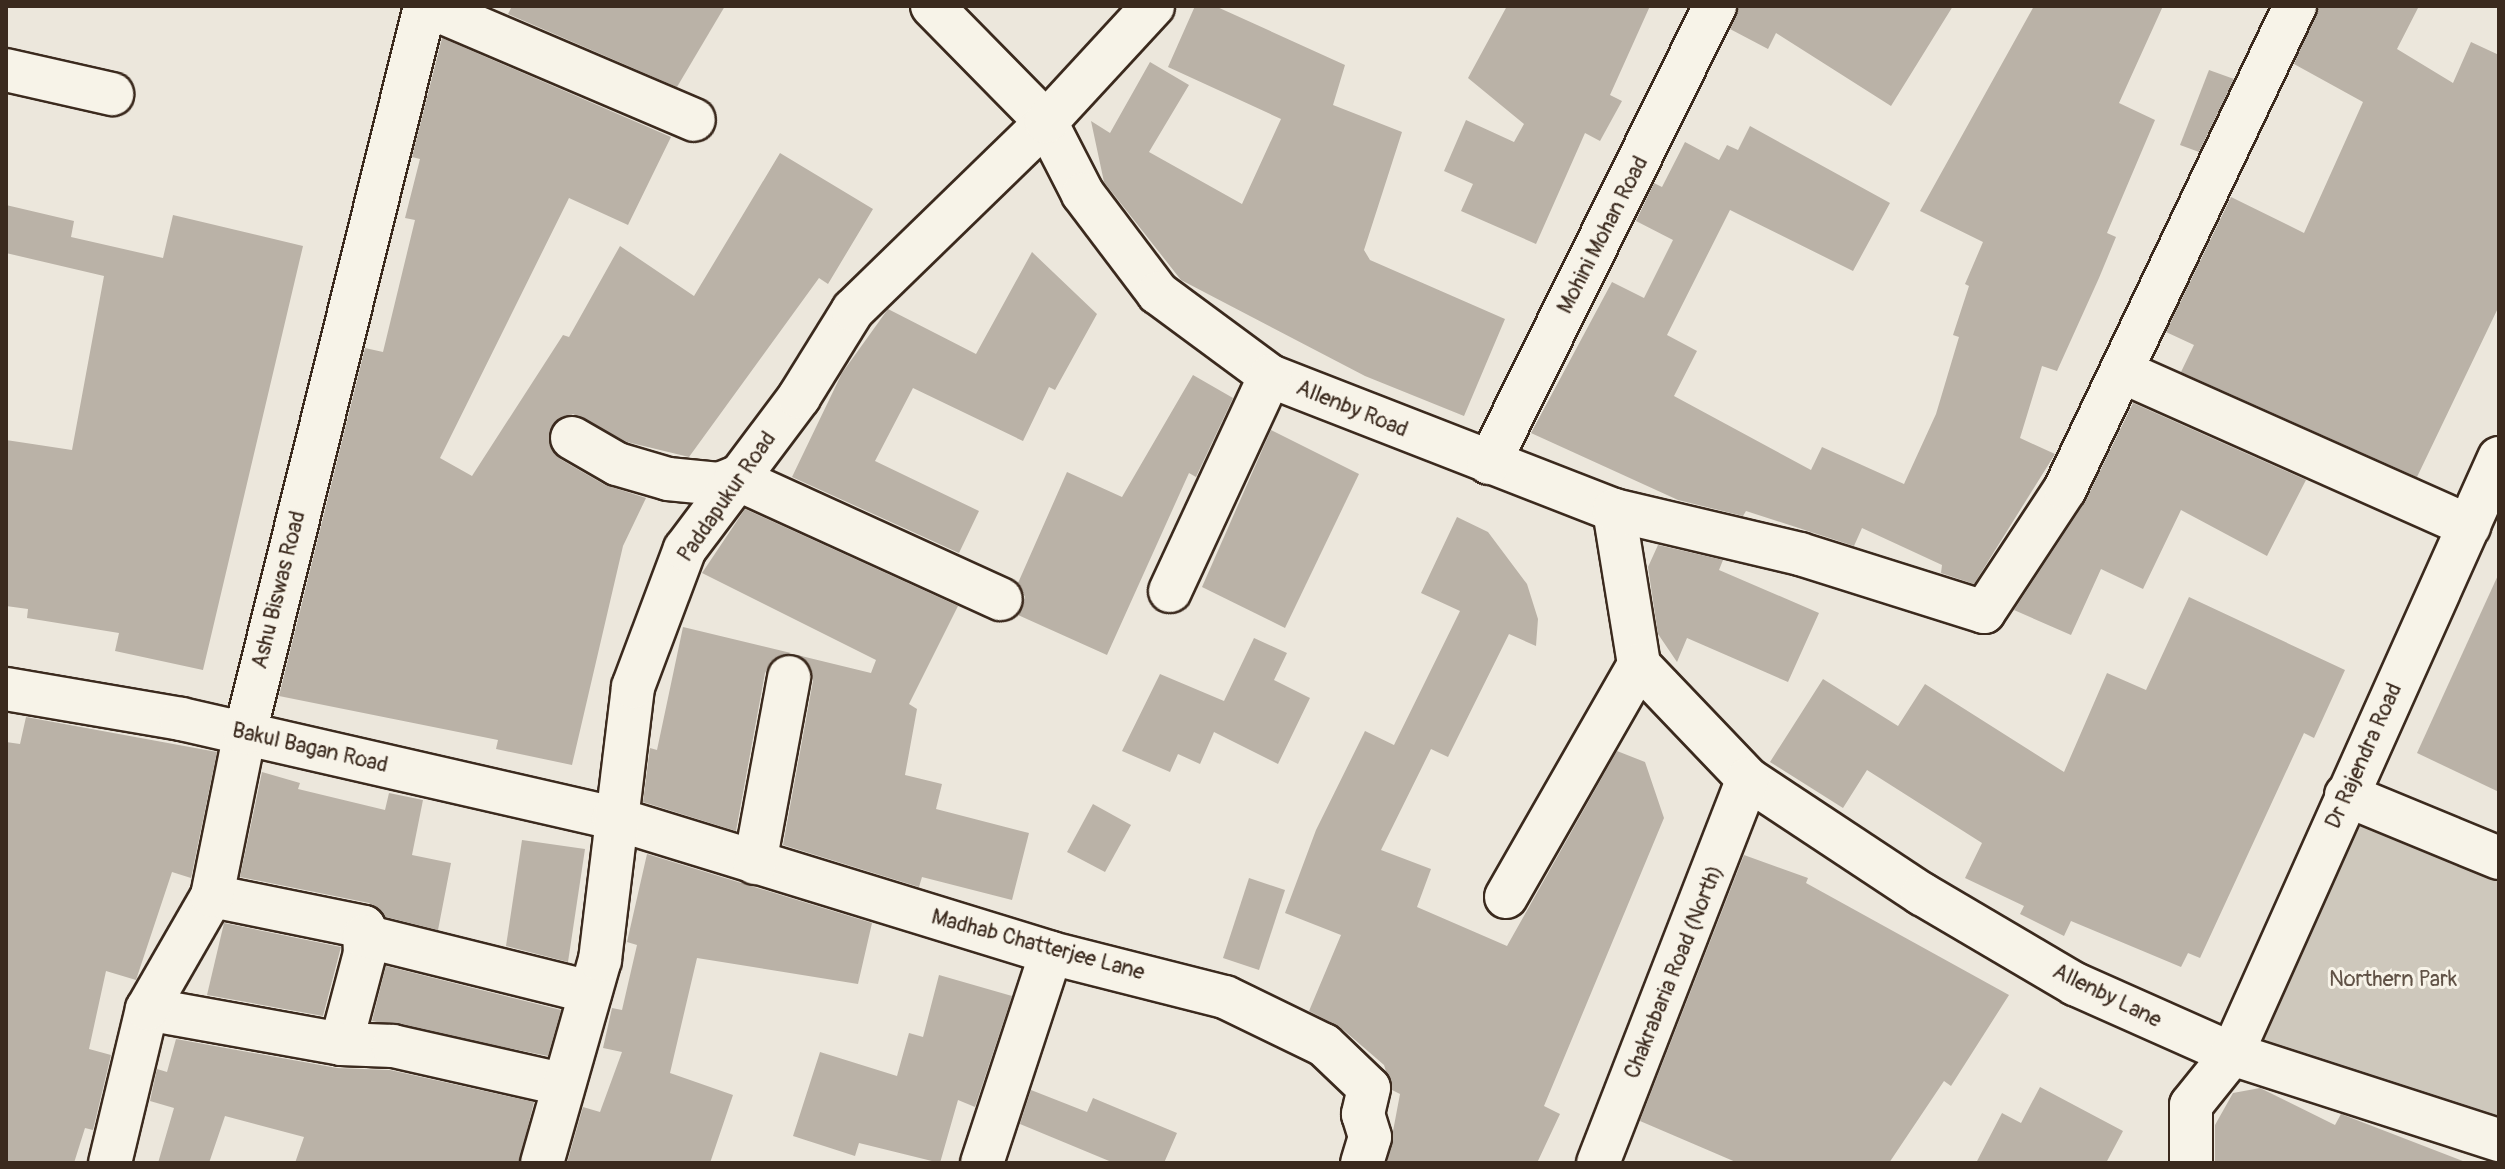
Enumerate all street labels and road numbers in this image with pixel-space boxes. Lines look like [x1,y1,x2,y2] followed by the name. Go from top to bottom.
[1552,152,1654,318] street label: Mohini Mohan Road
[1292,375,1412,443] street label: Allenby Road
[672,427,782,567] street label: Paddapukur Road
[247,508,311,672] street label: Ashu Biswas Road
[2320,679,2408,833] street label: Dr Rajendra Road
[230,717,390,779] street label: Bakul Bagan Road
[1619,861,1729,1083] street label: Chakrabaria Road (North)
[928,904,1148,986] street label: Madhab Chatterjee Lane
[2048,958,2166,1034] street label: Allenby Lane

